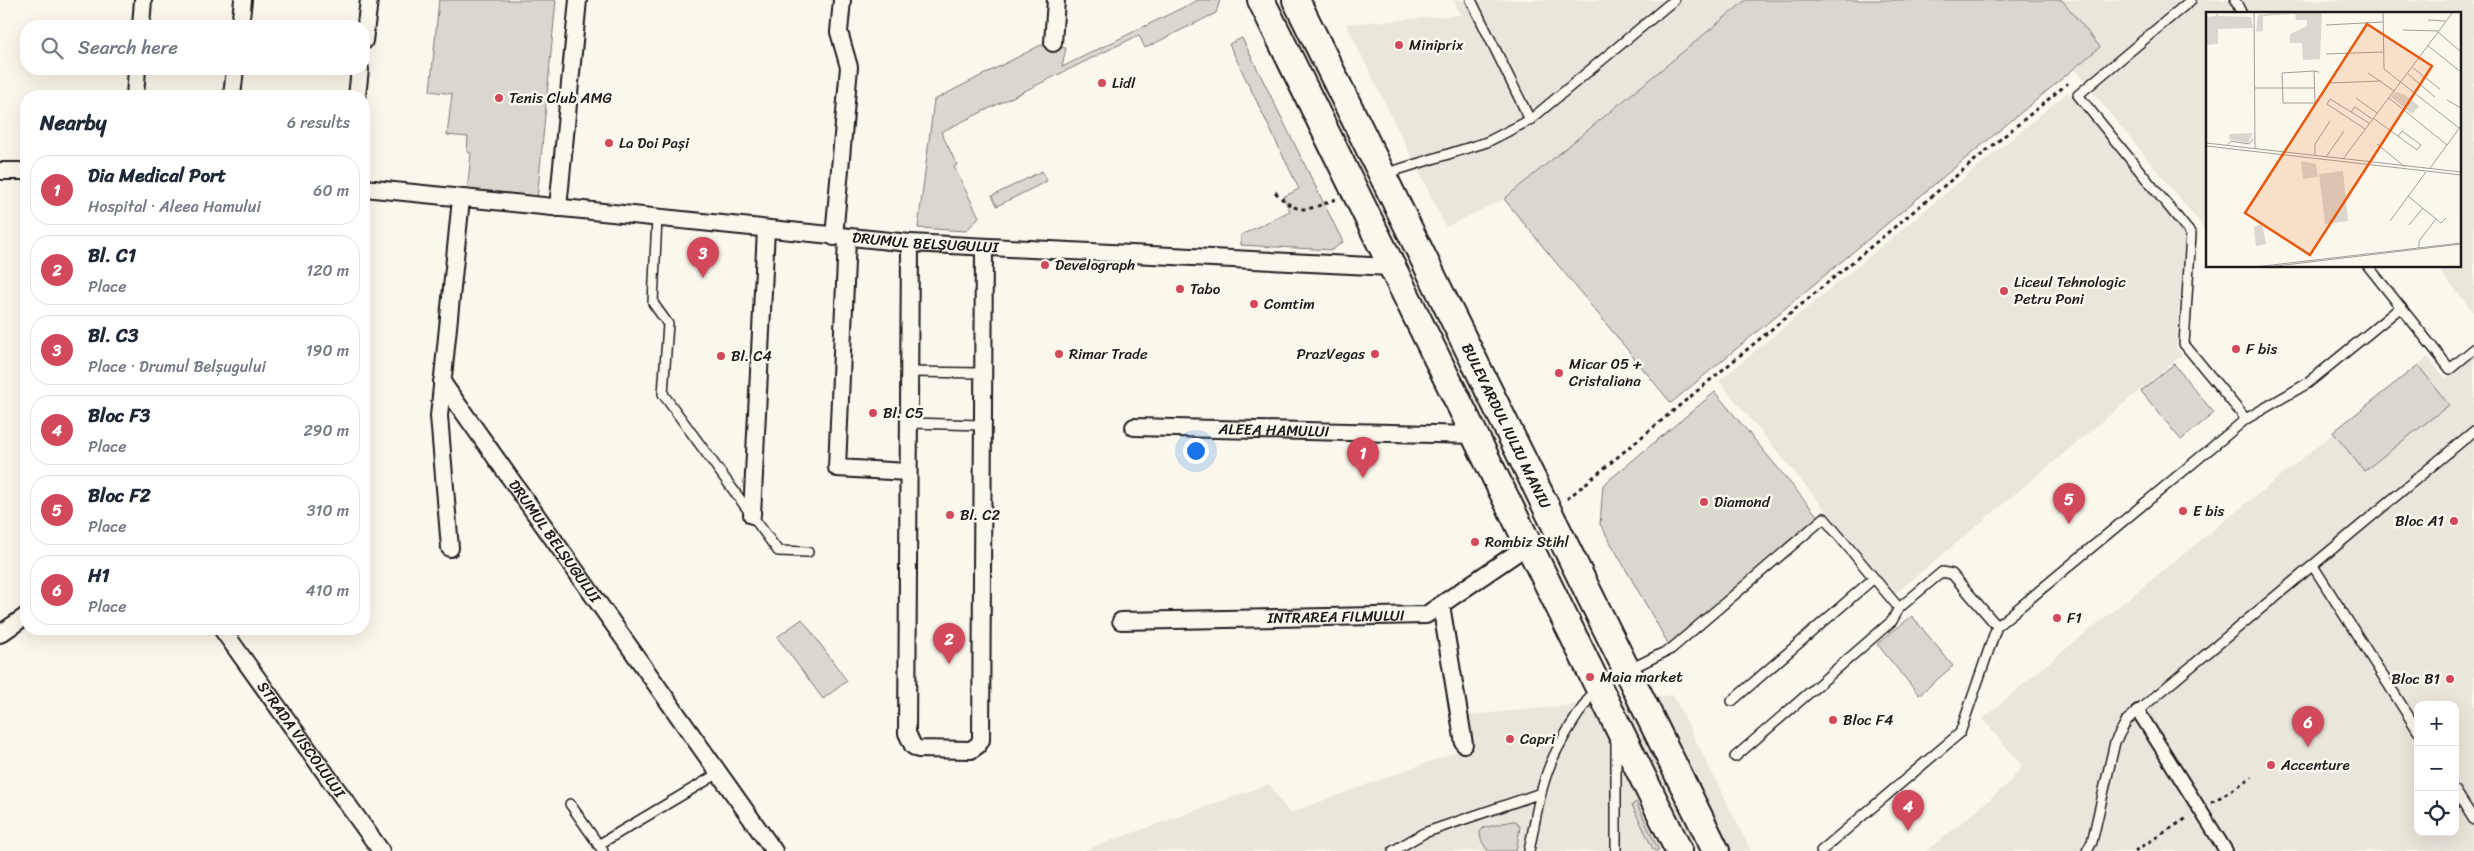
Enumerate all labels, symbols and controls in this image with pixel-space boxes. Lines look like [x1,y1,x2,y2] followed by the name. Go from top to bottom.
[2206,12,2462,268] inset map
[20,20,370,75] search box
[78,31,178,64] text: Search here
[1409,32,1464,58] place label: Miniprix
[38,34,66,62] icon: search
[1393,39,1405,51] marker: Miniprix
[1112,70,1136,96] place label: Lidl
[1096,77,1108,89] marker: Lidl
[509,85,612,111] place label: Tenis Club AMG
[493,92,505,104] marker: Tenis Club AMG
[40,104,106,142] text: Nearby
[287,108,350,137] text: 6 results
[619,130,690,156] place label: La Doi Pași
[603,137,615,149] marker: La Doi Pași
[88,159,226,192] text: Dia Medical Port
[54,176,60,205] text: 1
[313,176,349,205] text: 60 m
[88,192,261,221] text: Hospital · Aleea Hamului
[851,224,1000,260] street label: DRUMUL BELȘUGULUI
[687,237,719,278] pin: 3
[88,239,136,272] text: Bl. C1
[1055,252,1135,278] place label: Develograph
[52,256,62,285] text: 2
[306,256,349,285] text: 120 m
[1039,259,1051,271] marker: Develograph
[2014,269,2126,312] place label: Liceul Tehnologic Petru Poni
[88,272,127,301] text: Place
[1190,276,1221,302] place label: Tabo
[1174,283,1186,295] marker: Tabo
[1998,285,2010,297] marker: Liceul Tehnologic Petru Poni
[1264,291,1315,317] place label: Comtim
[1248,298,1260,310] marker: Comtim
[88,319,138,352] text: Bl. C3
[53,336,61,365] text: 3
[306,336,349,365] text: 190 m
[2246,336,2277,362] place label: F bis
[1454,339,1558,513] street label: BULEVARDUL IULIU MANIU
[1069,341,1148,367] place label: Rimar Trade
[1296,341,1365,367] place label: PrazVegas
[731,343,772,369] place label: Bl. C4
[2230,343,2242,355] marker: F bis
[1053,348,1065,360] marker: Rimar Trade
[1369,348,1381,360] marker: PrazVegas
[715,350,727,362] marker: Bl. C4
[1569,351,1642,394] place label: Micar 05 + Cristaliana
[88,352,266,381] text: Place · Drumul Belșugului
[1553,367,1565,379] marker: Micar 05 + Cristaliana
[88,399,150,432] text: Bloc F3
[883,400,924,426] place label: Bl. C5
[867,407,879,419] marker: Bl. C5
[52,416,62,445] text: 4
[303,416,349,445] text: 290 m
[1217,416,1330,445] street label: ALEEA HAMULUI
[88,432,127,461] text: Place
[1347,437,1379,478] pin: 1
[1183,438,1209,464] your location
[502,474,608,609] street label: DRUMUL BELȘUGULUI
[88,479,151,512] text: Bloc F2
[2053,483,2085,524] pin: 5
[1714,489,1771,515] place label: Diamond
[52,496,62,525] text: 5
[307,496,349,525] text: 310 m
[1698,496,1710,508] marker: Diamond
[2193,498,2225,524] place label: E bis
[960,502,1001,528] place label: Bl. C2
[2177,505,2189,517] marker: E bis
[2395,508,2444,534] place label: Bloc A1
[944,509,956,521] marker: Bl. C2
[88,512,127,541] text: Place
[2448,515,2460,527] marker: Bloc A1
[1485,529,1569,555] place label: Rombiz Stihl
[1469,536,1481,548] marker: Rombiz Stihl
[88,559,110,592] text: H1
[52,576,62,605] text: 6
[306,576,349,605] text: 410 m
[88,592,127,621] text: Place
[1266,602,1405,631] street label: INTRAREA FILMULUI
[2067,605,2082,631] place label: F1
[2051,612,2063,624] marker: F1
[933,623,965,664] pin: 2
[1600,664,1683,690] place label: Maia market
[2391,666,2440,692] place label: Bloc B1
[1584,671,1596,683] marker: Maia market
[2444,673,2456,685] marker: Bloc B1
[250,676,353,804] street label: STRADA VISCOLULUI
[2414,701,2459,836] map controls
[2414,701,2459,746] button: +
[2292,706,2324,747] pin: 6
[1843,707,1893,733] place label: Bloc F4
[1827,714,1839,726] marker: Bloc F4
[1520,726,1556,752] place label: Capri
[1504,733,1516,745] marker: Capri
[2414,746,2459,791] button: −
[2280,752,2350,778] place label: Accenture
[2265,759,2277,771] marker: Accenture
[1892,790,1924,831] pin: 4
[2414,791,2459,836] button: locate

